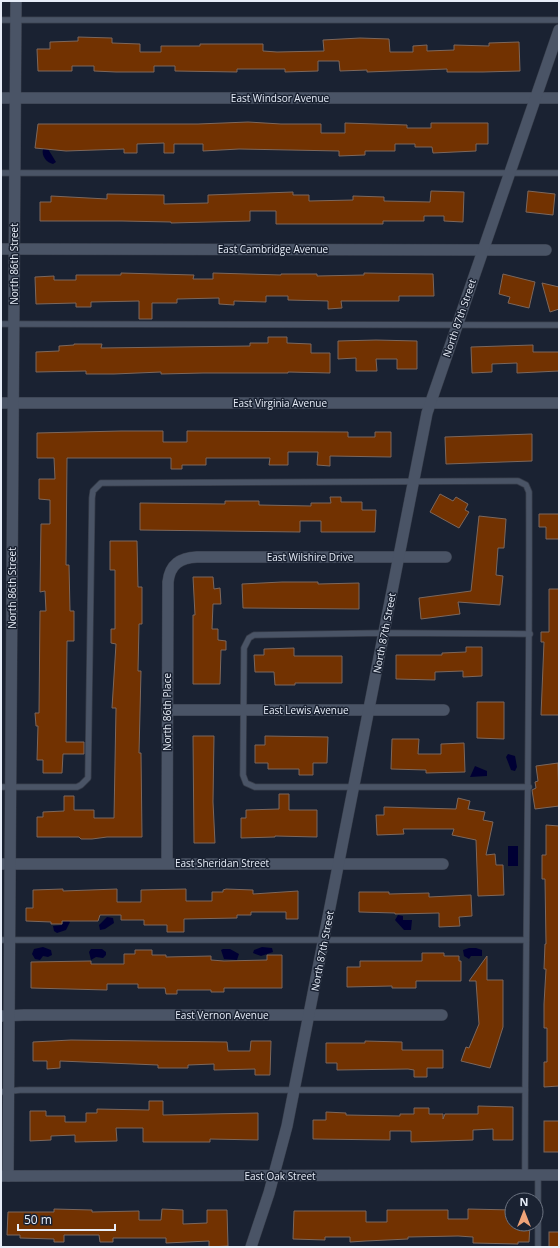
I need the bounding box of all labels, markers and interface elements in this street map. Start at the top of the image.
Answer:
street label: East Windsor Avenue [231,91,330,105]
street label: North 86th Street [7,223,21,305]
street label: East Cambridge Avenue [218,242,329,256]
street label: North 87th Street [439,277,479,359]
street label: East Virginia Avenue [233,396,327,410]
street label: North 86th Street [5,547,19,629]
street label: East Wilshire Drive [267,550,354,564]
street label: North 87th Street [369,591,399,674]
street label: North 86th Place [160,673,174,751]
street label: East Lewis Avenue [263,703,349,717]
street label: East Sheridan Street [175,856,270,870]
street label: North 87th Street [307,909,337,992]
street label: East Vernon Avenue [175,1008,269,1022]
street label: East Oak Street [244,1169,316,1183]
north arrow [504,1192,544,1232]
text: N [520,1194,528,1209]
scale bar [18,1206,115,1232]
text: 50 m [24,1211,52,1228]

